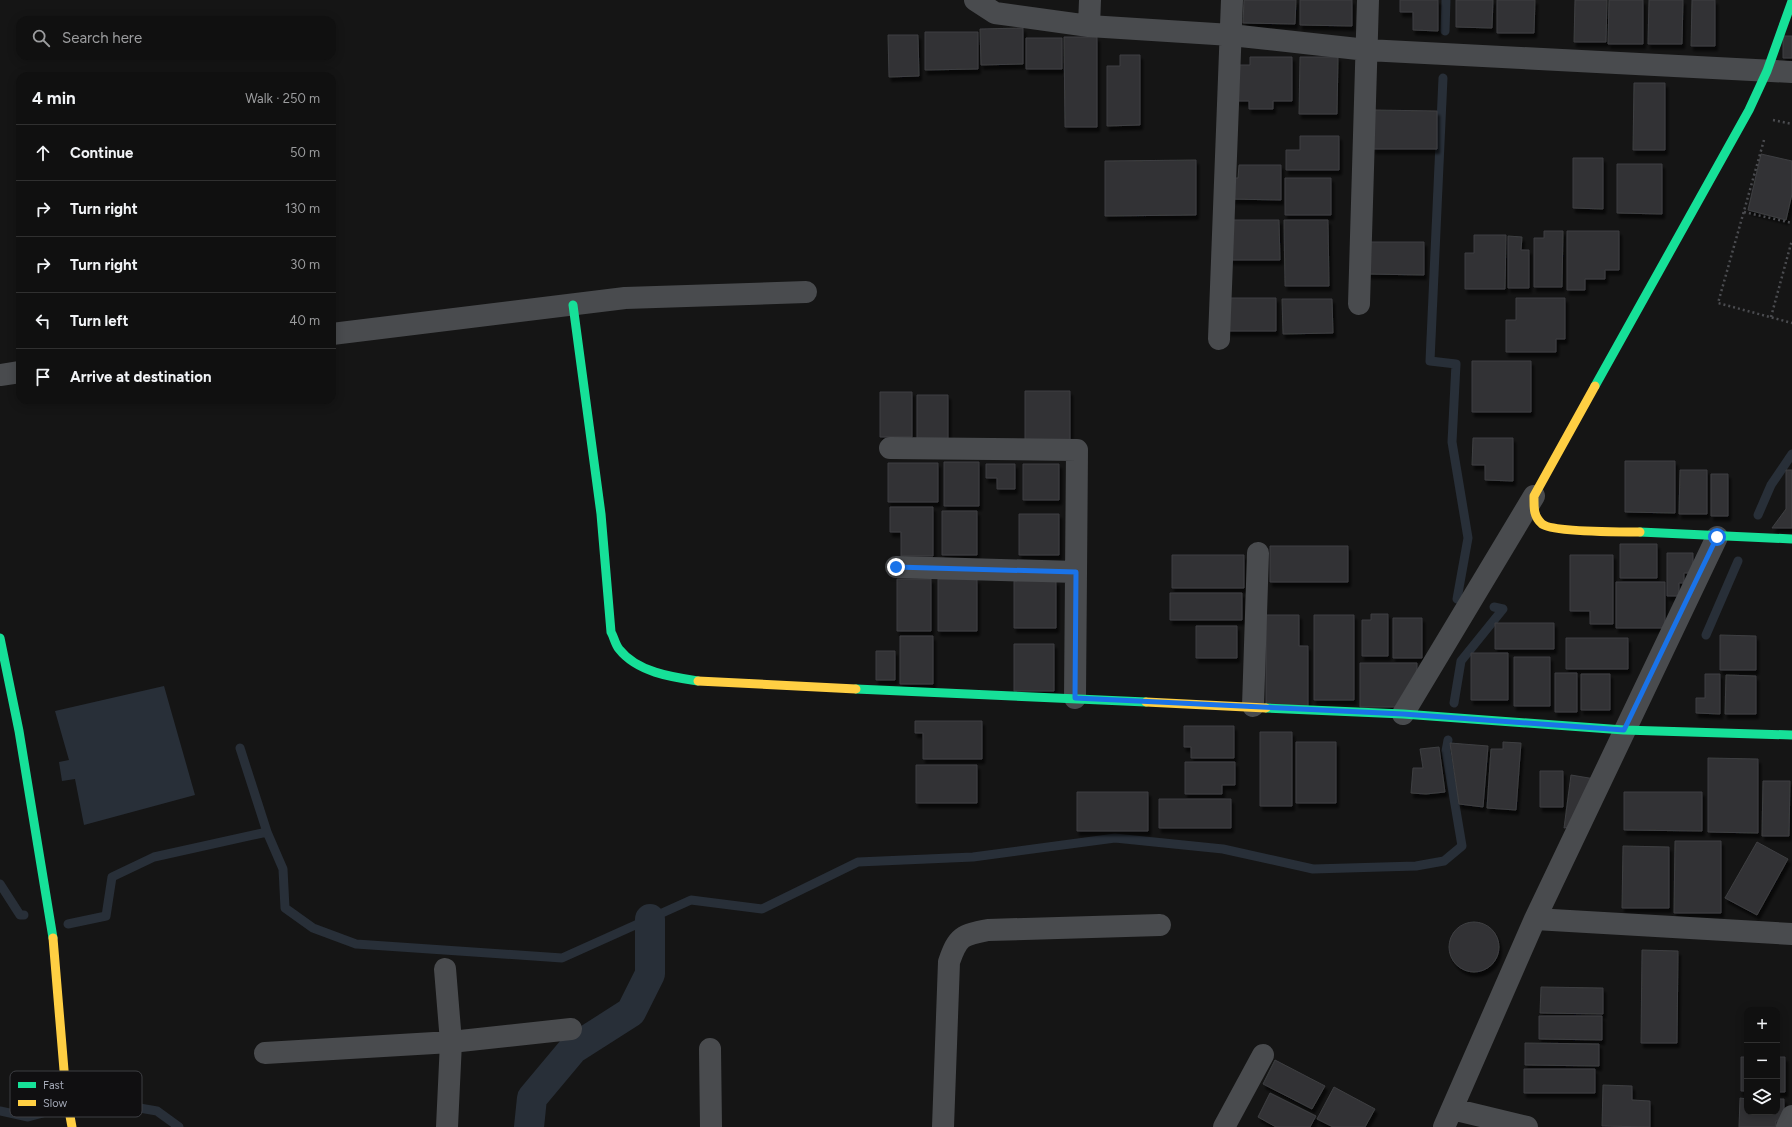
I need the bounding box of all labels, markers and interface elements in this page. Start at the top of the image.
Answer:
search box [16,16,336,60]
icon: search [30,27,52,49]
text: Search here [62,29,142,47]
text: 4 min [32,88,76,108]
text: Walk · 250 m [245,91,320,106]
icon: ahead [32,142,54,164]
text: Continue [70,144,133,162]
text: 50 m [290,145,320,160]
icon: right [32,198,54,220]
text: Turn right [70,200,138,218]
text: 130 m [285,201,320,216]
icon: right [32,254,54,276]
text: Turn right [70,256,138,274]
text: 30 m [290,257,320,272]
icon: left [32,310,54,332]
text: Turn left [70,312,128,330]
text: 40 m [289,313,320,328]
icon: arrive [32,366,54,388]
text: Arrive at destination [70,368,211,386]
route start [1708,528,1726,546]
route end [887,558,905,576]
map controls [1744,1007,1780,1115]
button: + [1744,1007,1780,1043]
button: − [1744,1043,1780,1079]
legend [10,1071,142,1117]
text: Fast [43,1079,64,1092]
button: layers [1744,1079,1780,1115]
text: Slow [43,1097,67,1110]

